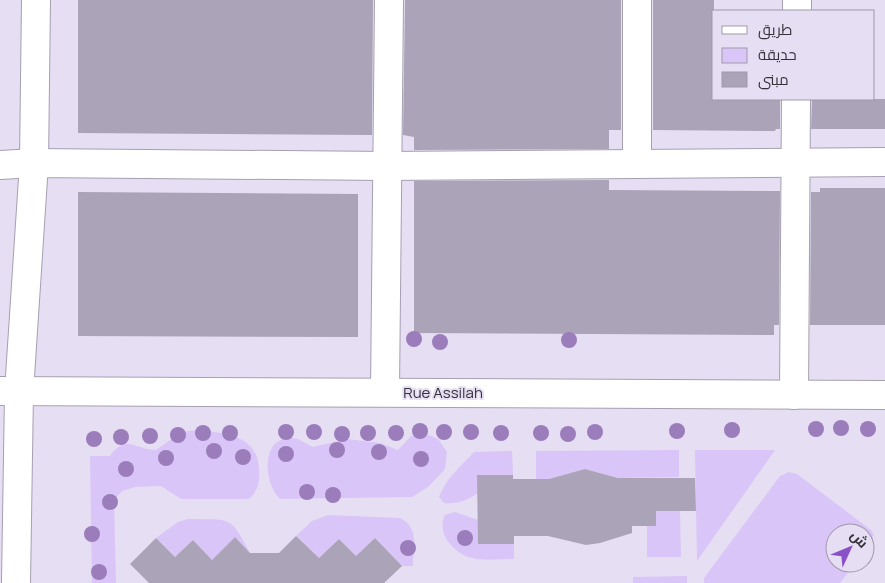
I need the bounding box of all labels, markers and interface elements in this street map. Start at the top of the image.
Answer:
legend [712,10,875,100]
text: طريق [758,19,792,40]
text: حديقة [758,44,797,65]
text: مبنى [758,69,789,90]
street label: Rue Assilah [403,382,483,403]
north arrow [825,523,875,573]
text: ش [847,526,873,552]

